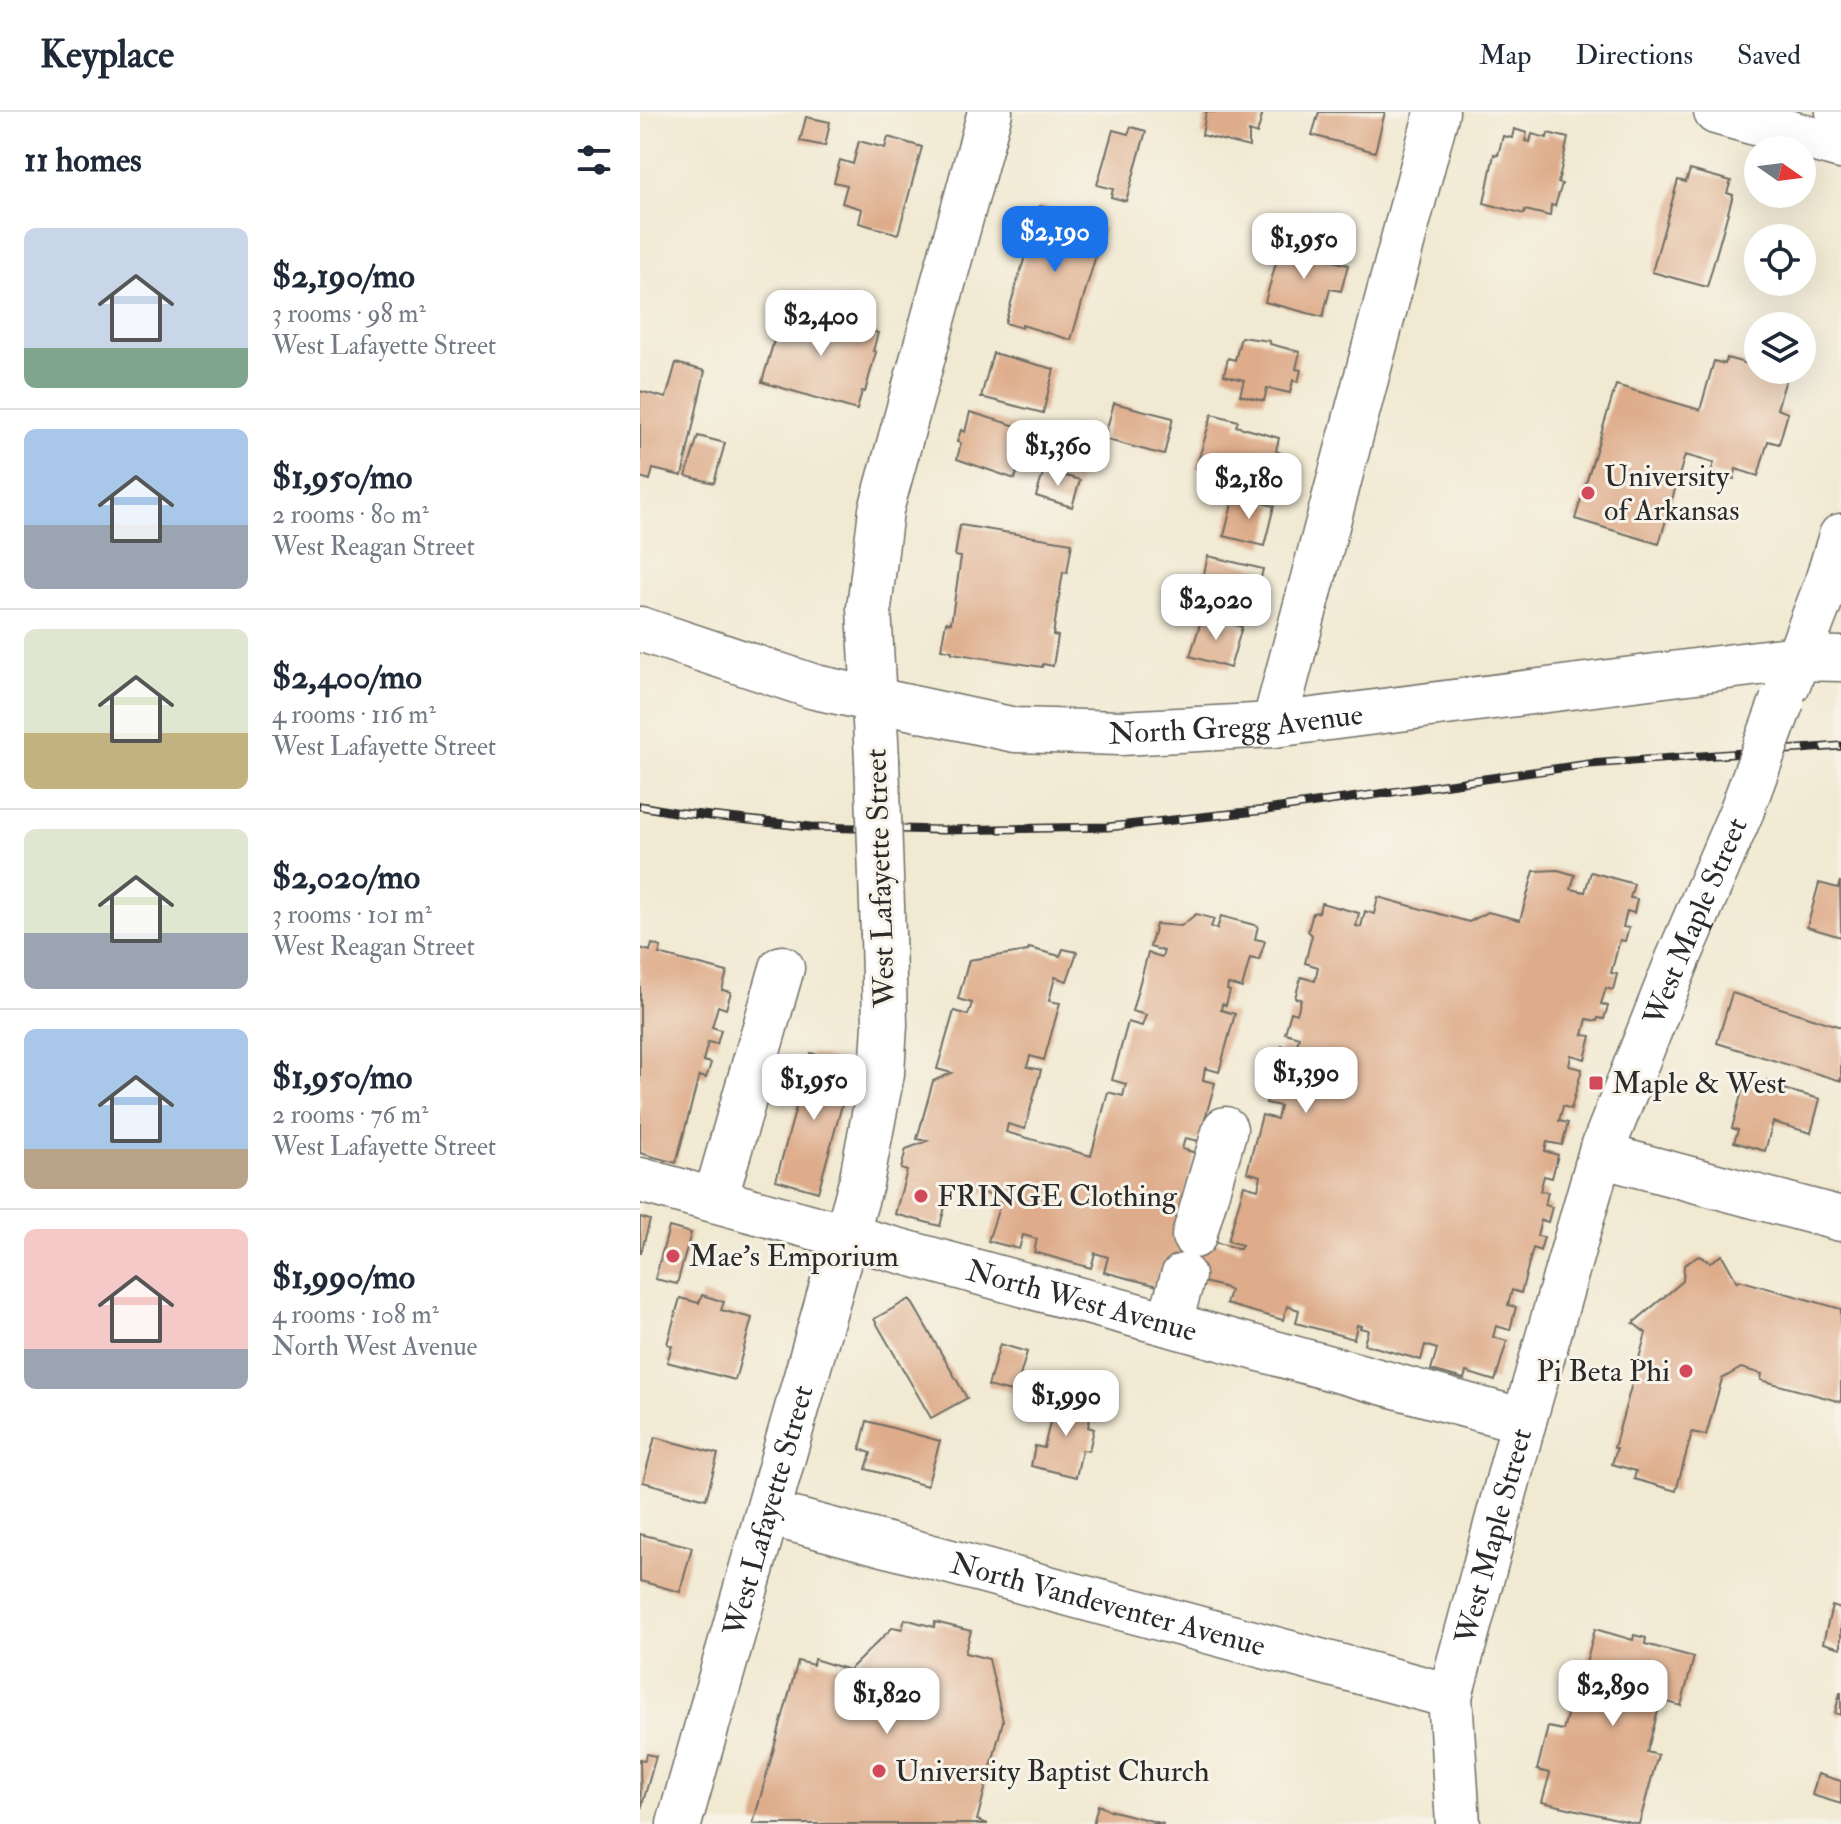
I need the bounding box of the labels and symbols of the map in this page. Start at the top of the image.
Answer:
north arrow [1744,136,1816,208]
pin: $2,190 [990,206,1120,274]
pin: $1,950 [1239,213,1369,281]
pin: $2,400 [756,290,886,358]
pin: $1,360 [993,420,1123,488]
pin: $2,180 [1184,453,1314,521]
place label: University of Arkansas [1604,458,1739,529]
marker: University of Arkansas [1579,484,1597,502]
pin: $2,020 [1151,574,1281,642]
street label: North Gregg Avenue [1108,696,1365,753]
street label: West Lafayette Street [857,748,904,1009]
street label: West Maple Street [1635,812,1756,1032]
pin: $1,390 [1241,1047,1371,1115]
pin: $1,950 [749,1054,879,1122]
place label: Maple & West [1612,1065,1787,1102]
marker: Maple & West [1587,1074,1605,1092]
place label: FRINGE Clothing [937,1178,1178,1215]
marker: FRINGE Clothing [912,1187,930,1205]
place label: Mae's Emporium [689,1238,899,1275]
marker: Mae's Emporium [664,1247,682,1265]
street label: North West Avenue [962,1252,1201,1350]
place label: Pi Beta Phi [1536,1353,1670,1390]
marker: Pi Beta Phi [1677,1362,1695,1380]
pin: $1,990 [1001,1370,1131,1438]
street label: West Lafayette Street [715,1381,822,1641]
street label: West Maple Street [1447,1424,1540,1649]
street label: North Vandeventer Avenue [946,1545,1269,1665]
pin: $2,890 [1548,1660,1678,1728]
pin: $1,820 [822,1668,952,1736]
place label: University Baptist Church [895,1753,1210,1790]
marker: University Baptist Church [870,1762,888,1780]

